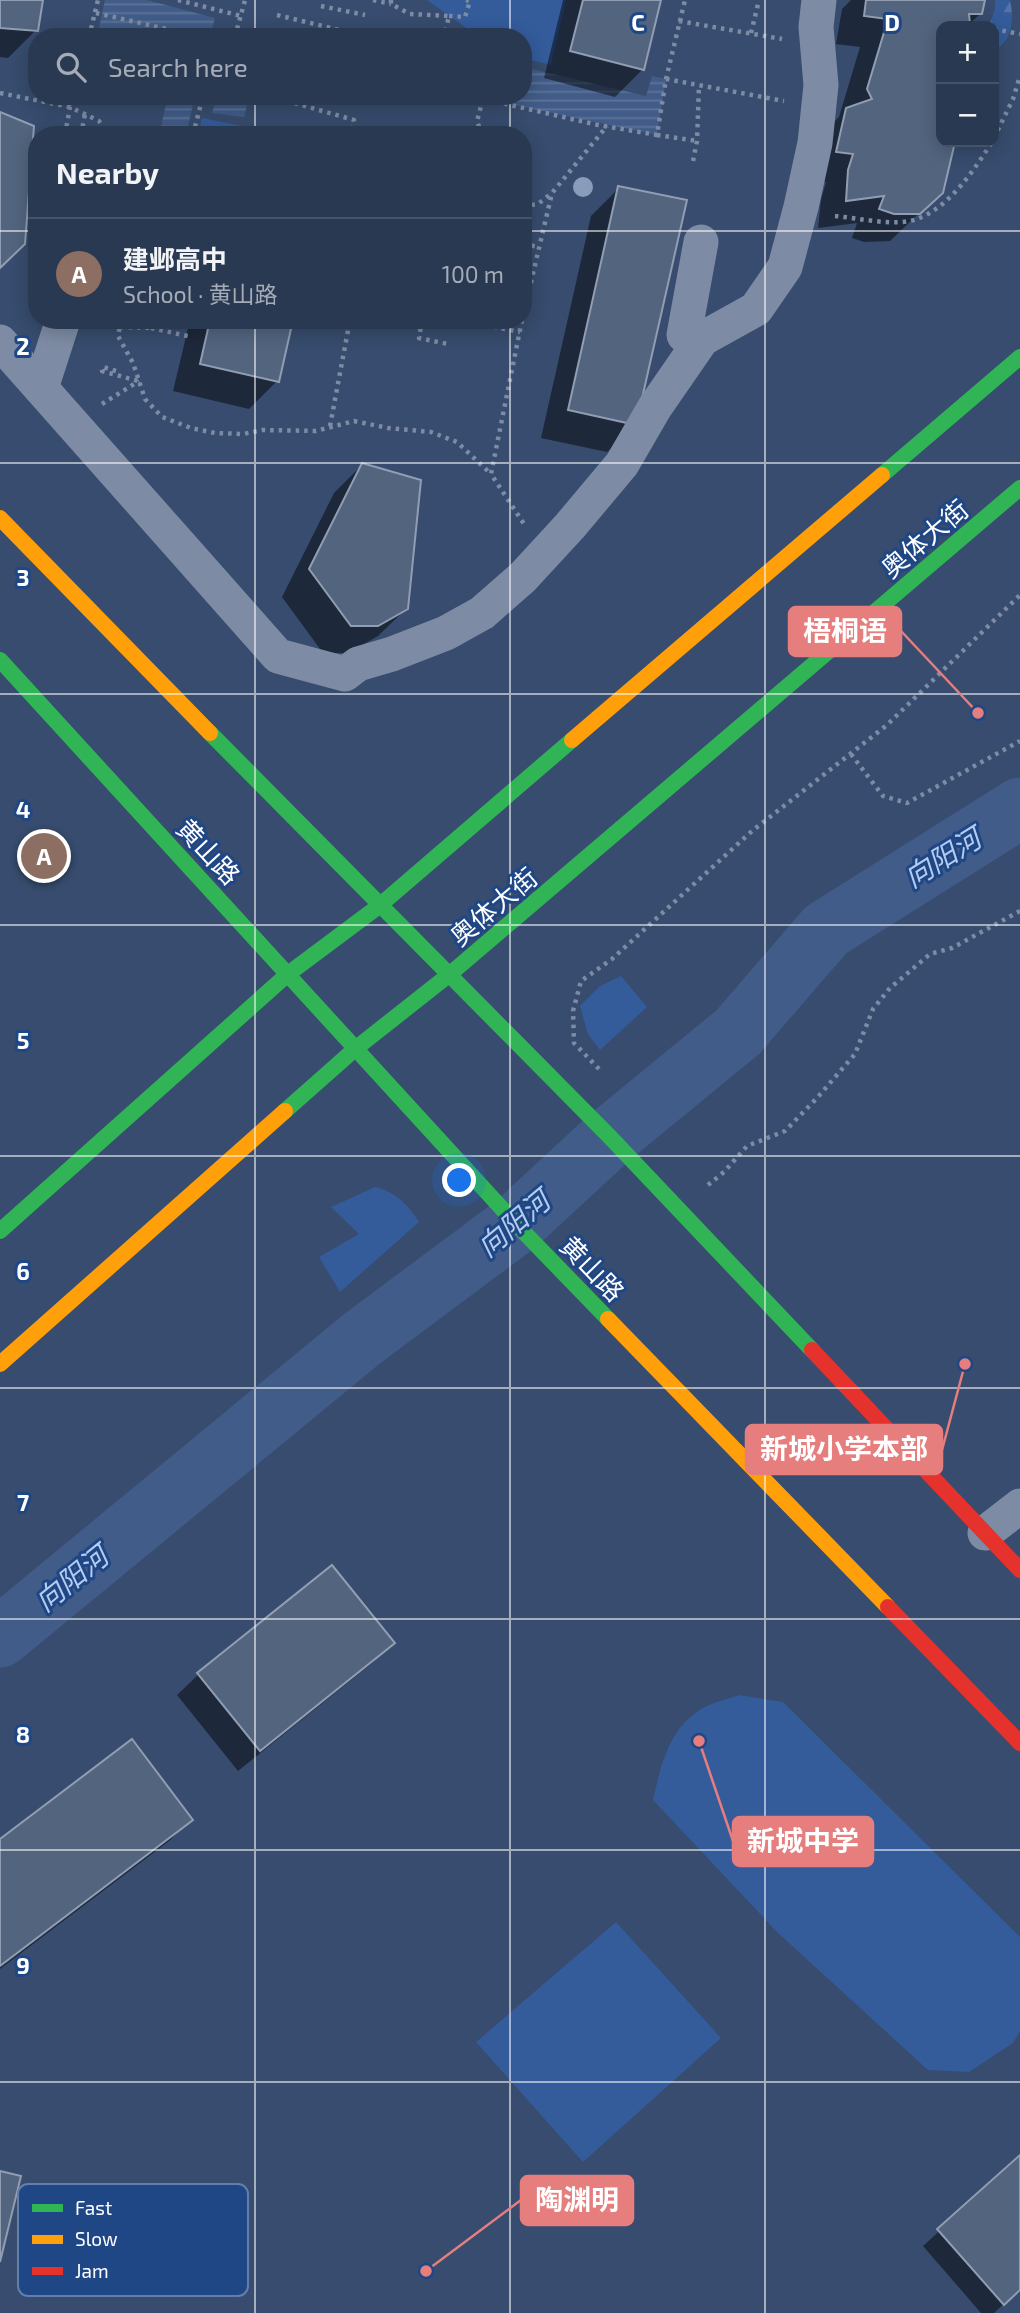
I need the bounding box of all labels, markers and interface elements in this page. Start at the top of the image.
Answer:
text: C [631,8,645,36]
text: D [884,8,900,36]
map controls [936,21,999,147]
button: + [936,21,999,84]
search box [28,28,532,105]
icon: search [52,48,90,86]
text: Search here [108,51,248,82]
button: − [936,84,999,147]
text: Nearby [56,154,159,190]
text: 建邺高中 [123,243,227,274]
text: A [71,260,87,288]
text: 100 m [442,260,504,288]
text: School · 黄山路 [123,280,278,308]
text: 2 [16,332,30,360]
street label: 奥体大街 [874,493,974,583]
text: 3 [16,563,30,591]
callout: 梧桐语 [789,607,901,656]
text: 梧桐语 [803,613,887,647]
text: 4 [16,795,30,823]
street label: 黄山路 [171,812,247,890]
water label: 向阳河 [897,818,991,894]
pin: A [21,830,67,882]
street label: 奥体大街 [443,861,543,951]
text: 5 [17,1026,29,1054]
your location [442,1163,476,1197]
water label: 向阳河 [470,1180,560,1263]
street label: 黄山路 [555,1229,631,1307]
text: 6 [16,1257,30,1285]
callout: 新城小学本部 [746,1425,942,1474]
text: 新城小学本部 [760,1431,928,1465]
text: 7 [17,1488,29,1516]
water label: 向阳河 [28,1535,118,1618]
text: 8 [16,1720,30,1748]
callout: 新城中学 [733,1817,873,1866]
text: 新城中学 [747,1823,859,1857]
text: 9 [16,1951,30,1979]
callout: 陶渊明 [521,2176,633,2225]
text: 陶渊明 [535,2182,619,2216]
legend [18,2184,248,2296]
text: Fast [75,2196,112,2219]
text: Slow [75,2227,118,2250]
text: Jam [75,2259,109,2282]

